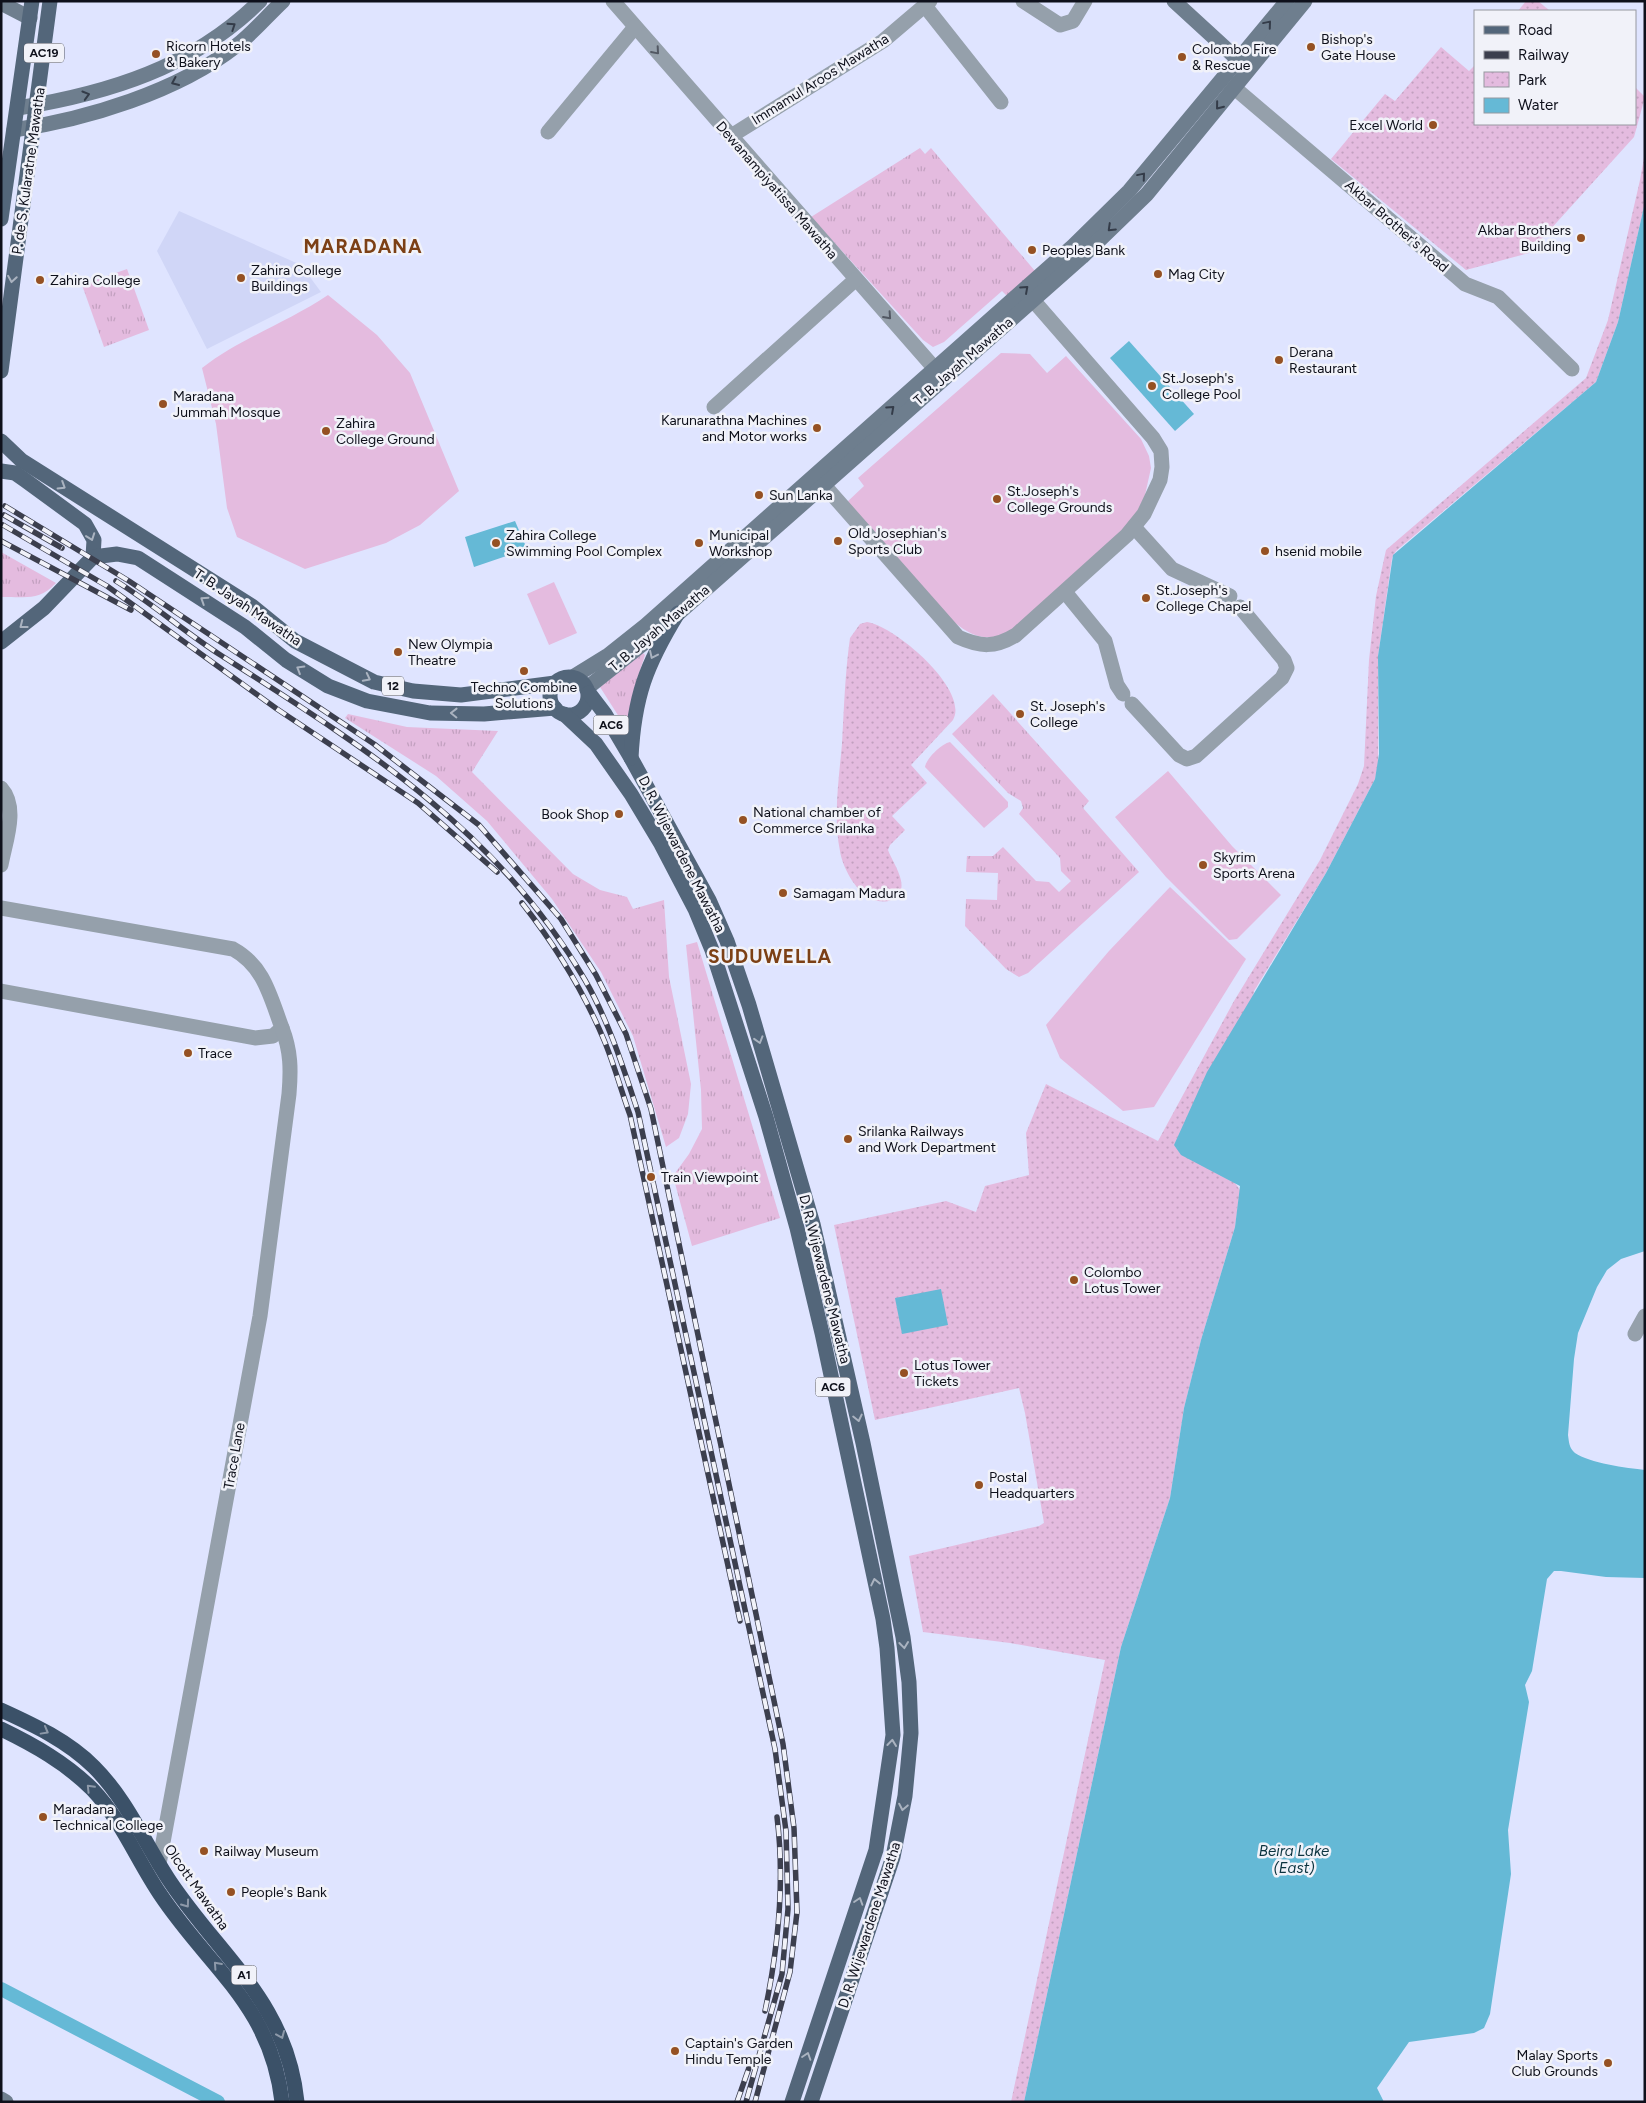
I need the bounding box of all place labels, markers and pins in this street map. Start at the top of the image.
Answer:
place label: Bishop's Gate House [1321,31,1396,64]
place label: Ricorn Hotels & Bakery [166,38,251,71]
place label: Colombo Fire & Rescue [1192,41,1277,74]
marker: Bishop's Gate House [1305,41,1317,53]
marker: Ricorn Hotels & Bakery [150,48,162,60]
marker: Colombo Fire & Rescue [1176,51,1188,63]
place label: Excel World [1349,117,1423,134]
marker: Excel World [1427,119,1439,131]
place label: Akbar Brothers Building [1478,222,1571,255]
marker: Akbar Brothers Building [1575,232,1587,244]
place label: Peoples Bank [1042,242,1125,259]
marker: Peoples Bank [1026,244,1038,256]
place label: Zahira College Buildings [251,262,342,295]
place label: Mag City [1168,266,1225,283]
marker: Mag City [1152,268,1164,280]
place label: Zahira College [50,272,141,289]
marker: Zahira College Buildings [235,272,247,284]
marker: Zahira College [34,274,46,286]
place label: Derana Restaurant [1289,344,1357,377]
marker: Derana Restaurant [1273,354,1285,366]
place label: St.Joseph's College Pool [1162,370,1241,403]
marker: St.Joseph's College Pool [1146,380,1158,392]
place label: Maradana Jummah Mosque [173,388,281,421]
marker: Maradana Jummah Mosque [157,398,169,410]
place label: Karunarathna Machines and Motor works [661,412,807,445]
place label: Zahira College Ground [336,415,435,448]
marker: Karunarathna Machines and Motor works [811,422,823,434]
marker: Zahira College Ground [320,425,332,437]
place label: St.Joseph's College Grounds [1007,483,1112,516]
place label: Sun Lanka [769,487,833,504]
marker: Sun Lanka [753,489,765,501]
marker: St.Joseph's College Grounds [991,493,1003,505]
place label: Old Josephian's Sports Club [848,525,947,558]
place label: Zahira College Swimming Pool Complex [506,527,662,560]
place label: Municipal Workshop [709,527,772,560]
marker: Old Josephian's Sports Club [832,535,844,547]
marker: Zahira College Swimming Pool Complex [490,537,502,549]
marker: Municipal Workshop [693,537,705,549]
place label: hsenid mobile [1275,543,1362,560]
marker: hsenid mobile [1259,545,1271,557]
place label: St.Joseph's College Chapel [1156,582,1251,615]
marker: St.Joseph's College Chapel [1140,592,1152,604]
place label: New Olympia Theatre [408,636,493,669]
marker: New Olympia Theatre [392,646,404,658]
marker: Techno Combine Solutions [518,665,530,677]
place label: Techno Combine Solutions [471,679,578,712]
place label: St. Joseph's College [1030,698,1105,731]
marker: St. Joseph's College [1014,708,1026,720]
place label: National chamber of Commerce Srilanka [753,804,882,837]
place label: Book Shop [541,806,609,823]
marker: Book Shop [613,808,625,820]
marker: National chamber of Commerce Srilanka [737,814,749,826]
place label: Skyrim Sports Arena [1213,849,1295,882]
marker: Skyrim Sports Arena [1197,859,1209,871]
place label: Samagam Madura [793,885,905,902]
marker: Samagam Madura [777,887,789,899]
place label: Trace [198,1045,233,1062]
marker: Trace [182,1047,194,1059]
place label: Srilanka Railways and Work Department [858,1123,996,1156]
marker: Srilanka Railways and Work Department [842,1133,854,1145]
place label: Train Viewpoint [661,1169,759,1186]
marker: Train Viewpoint [645,1171,657,1183]
place label: Colombo Lotus Tower [1084,1264,1161,1297]
marker: Colombo Lotus Tower [1068,1274,1080,1286]
place label: Lotus Tower Tickets [914,1357,991,1390]
marker: Lotus Tower Tickets [898,1367,910,1379]
place label: Postal Headquarters [989,1469,1074,1502]
marker: Postal Headquarters [973,1479,985,1491]
place label: Maradana Technical College [53,1801,163,1834]
marker: Maradana Technical College [37,1811,49,1823]
place label: Railway Museum [214,1843,319,1860]
marker: Railway Museum [198,1845,210,1857]
place label: People's Bank [241,1884,327,1901]
marker: People's Bank [225,1886,237,1898]
place label: Captain's Garden Hindu Temple [685,2035,793,2068]
marker: Captain's Garden Hindu Temple [669,2045,681,2057]
place label: Malay Sports Club Grounds [1512,2047,1598,2080]
marker: Malay Sports Club Grounds [1602,2057,1614,2069]

